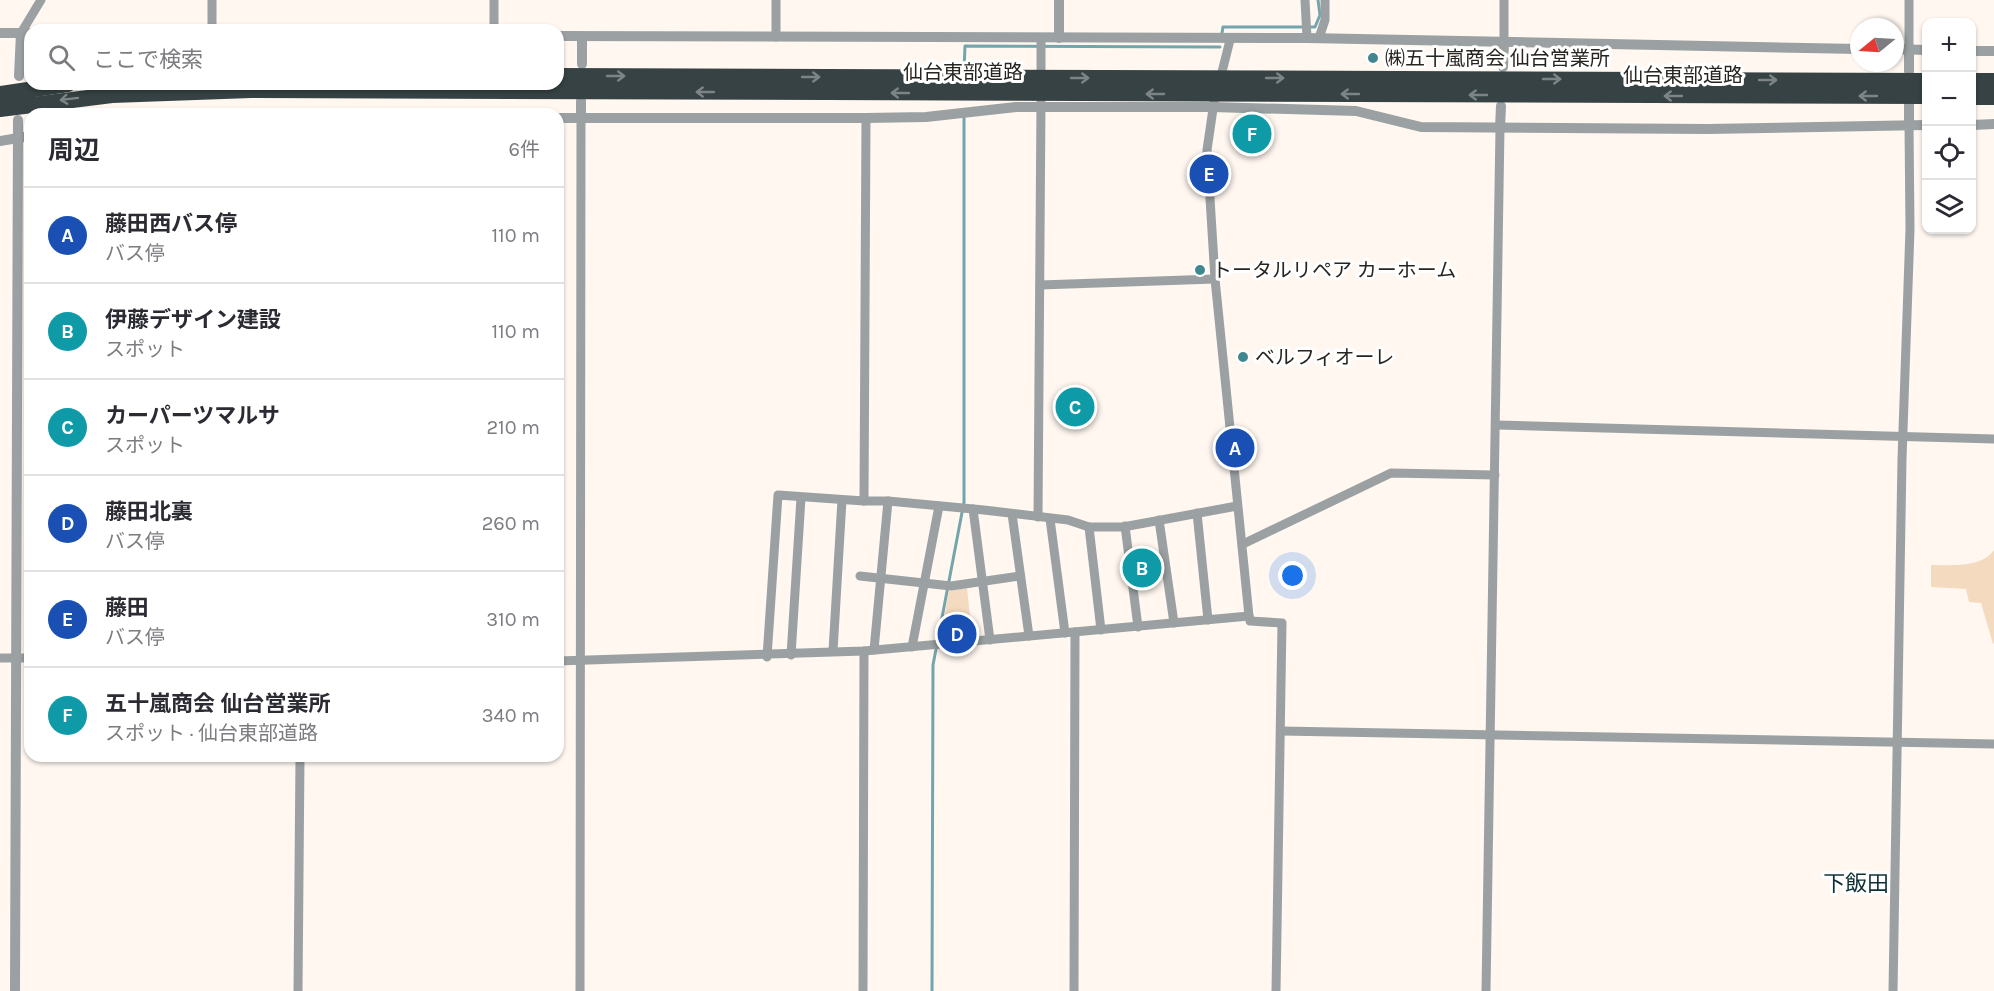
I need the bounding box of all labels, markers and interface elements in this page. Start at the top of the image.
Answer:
north arrow [1850,18,1904,72]
map controls [1922,18,1976,234]
button: + [1922,18,1976,72]
search box [24,24,564,90]
icon: search [45,41,78,74]
text: ここで検索 [93,47,203,73]
place label: ㈱五十嵐商会 仙台営業所 [1385,47,1610,70]
marker: ㈱五十嵐商会 仙台営業所 [1366,51,1380,65]
street label: 仙台東部道路 [903,61,1023,84]
street label: 仙台東部道路 [1623,64,1743,87]
one-way arrow [606,70,626,82]
one-way arrow [801,71,821,83]
one-way arrow [1070,72,1090,84]
one-way arrow [1265,72,1285,84]
button: − [1922,72,1976,126]
one-way arrow [1541,73,1561,85]
one-way arrow [1757,74,1777,86]
one-way arrow [695,86,715,98]
one-way arrow [890,87,910,99]
one-way arrow [1146,88,1166,100]
one-way arrow [1341,88,1361,100]
one-way arrow [1469,89,1489,101]
one-way arrow [1664,90,1684,101]
one-way arrow [1859,90,1879,102]
one-way arrow [60,94,80,105]
pin: F [1232,112,1272,156]
button: locate [1922,126,1976,180]
text: 周辺 [48,135,100,166]
text: 6件 [509,138,540,161]
pin: E [1190,152,1228,196]
button: layers [1922,180,1976,234]
text: 藤田西バス停 [105,211,237,237]
text: A [61,224,74,247]
text: 110 m [491,224,540,247]
text: バス停 [105,242,165,265]
place label: トータルリペア カーホーム [1212,259,1456,282]
marker: トータルリペア カーホーム [1193,263,1207,277]
text: 伊藤デザイン建設 [105,307,281,333]
text: B [61,320,74,343]
text: 110 m [491,320,540,343]
text: スポット [105,338,185,361]
place label: ベルフィオーレ [1255,346,1395,369]
marker: ベルフィオーレ [1236,350,1250,364]
pin: C [1056,384,1094,430]
text: カーパーツマルサ [105,403,280,429]
text: C [61,416,74,439]
text: 210 m [486,416,540,439]
pin: A [1216,426,1254,470]
text: スポット [105,434,185,457]
text: 藤田北裏 [105,499,193,525]
text: D [61,512,74,535]
text: 260 m [482,512,540,535]
text: バス停 [105,530,165,553]
pin: B [1122,546,1162,590]
your location [1278,561,1307,590]
text: 藤田 [105,595,149,621]
text: E [62,608,73,631]
text: 310 m [486,608,540,631]
pin: D [938,612,976,656]
text: バス停 [105,626,165,649]
text: 五十嵐商会 仙台営業所 [105,691,331,717]
text: F [62,704,73,727]
text: 340 m [482,704,540,727]
text: スポット · 仙台東部道路 [105,722,318,745]
district label: 下飯田 [1823,871,1889,897]

